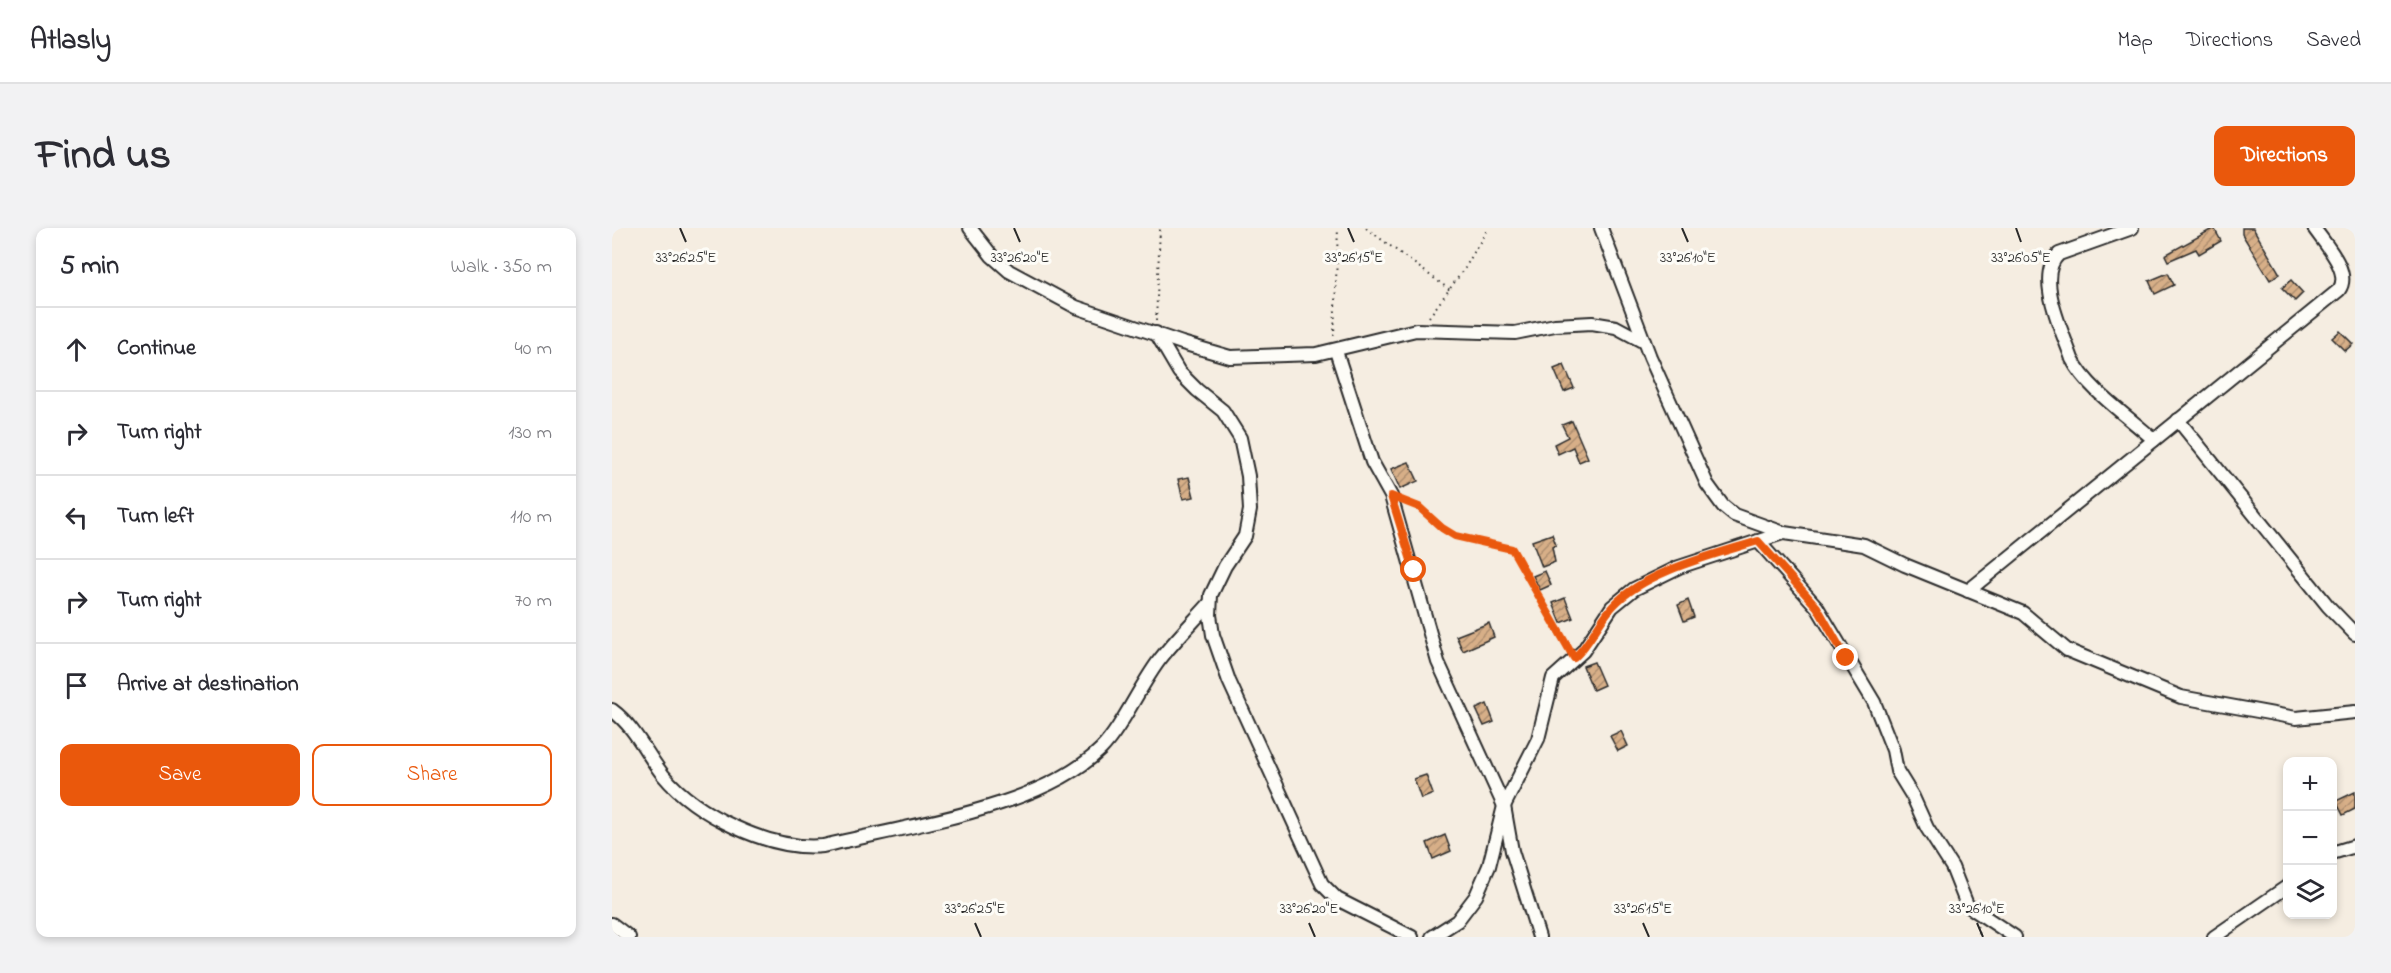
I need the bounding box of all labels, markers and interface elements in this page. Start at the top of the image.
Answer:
text: Atlasly [30,21,111,62]
text: Map [2117,26,2153,56]
text: Directions [2186,26,2273,56]
text: Saved [2306,26,2361,56]
text: Find us [36,126,171,187]
button: Directions [2214,126,2355,186]
text: 33°26'25"E [656,247,716,269]
text: 33°26'20"E [991,247,1049,269]
text: 33°26'15"E [1325,247,1383,269]
text: 33°26'10"E [1660,247,1716,269]
text: 33°26'05"E [1991,247,2051,269]
text: 5 min [60,248,119,286]
text: Walk · 350 m [450,253,552,282]
icon: ahead [60,333,93,366]
text: Continue [117,333,196,365]
text: 40 m [515,335,552,364]
icon: right [60,417,93,450]
text: Turn right [117,417,202,449]
text: 130 m [508,419,552,448]
icon: left [60,501,93,534]
text: Turn left [117,501,194,533]
text: 110 m [510,503,552,532]
route start [1400,556,1426,582]
icon: right [60,585,93,618]
text: Turn right [117,585,202,617]
text: 70 m [515,587,552,616]
route end [1832,644,1858,670]
icon: arrive [60,669,93,702]
text: Arrive at destination [117,669,299,701]
button: Save [60,744,300,806]
button: Share [312,744,552,806]
map controls [2283,757,2337,919]
button: + [2283,757,2337,811]
button: − [2283,811,2337,865]
button: layers [2283,865,2337,919]
text: 33°26'25"E [945,898,1005,920]
text: 33°26'20"E [1280,898,1338,920]
text: 33°26'15"E [1614,898,1672,920]
text: 33°26'10"E [1949,898,2005,920]

